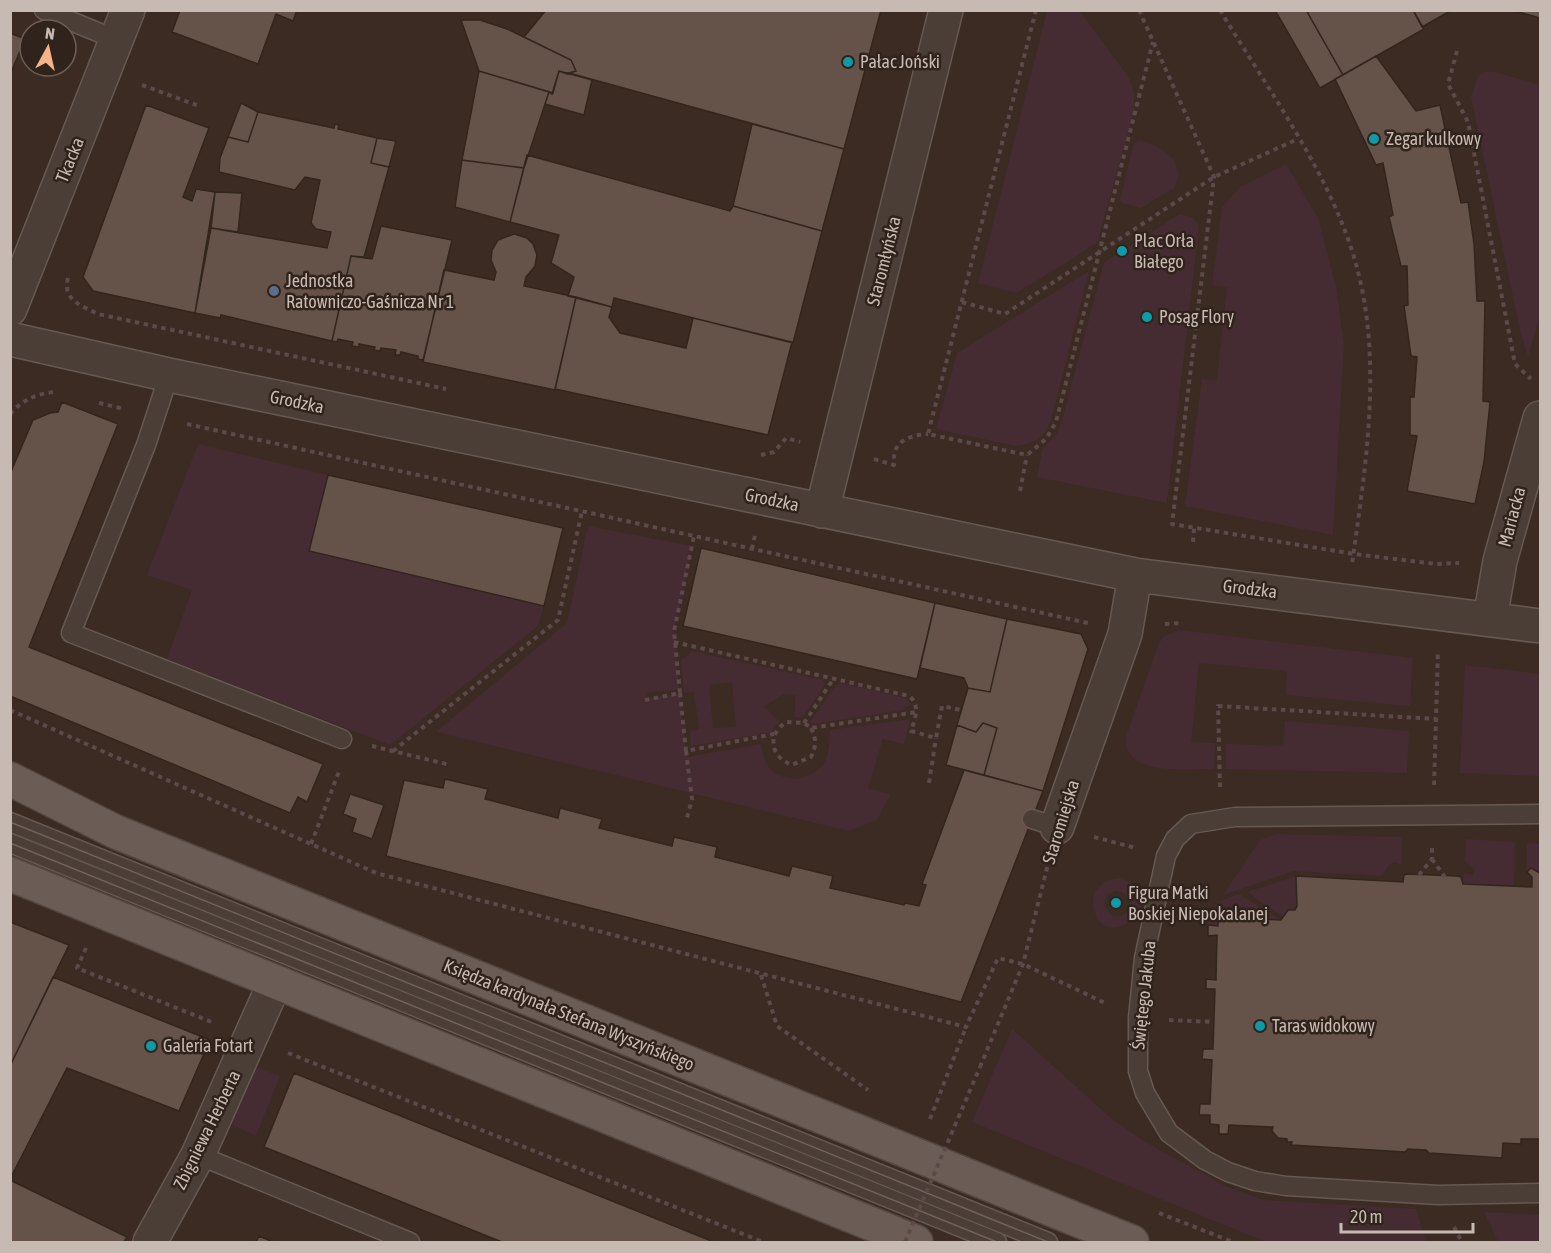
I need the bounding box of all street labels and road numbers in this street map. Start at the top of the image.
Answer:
street label: Tkacka [51,134,88,185]
street label: Staromłyńska [862,214,905,308]
street label: Grodzka [268,386,326,417]
street label: Grodzka [743,484,801,515]
street label: Mariacka [1493,485,1530,549]
street label: Grodzka [1222,575,1278,602]
street label: Staromiejska [1038,777,1083,867]
street label: Świętego Jakuba [1127,939,1160,1051]
street label: Księdza kardynała Stefana Wyszyńskiego [441,955,698,1075]
street label: Zbigniewa Herberta [169,1067,245,1193]

